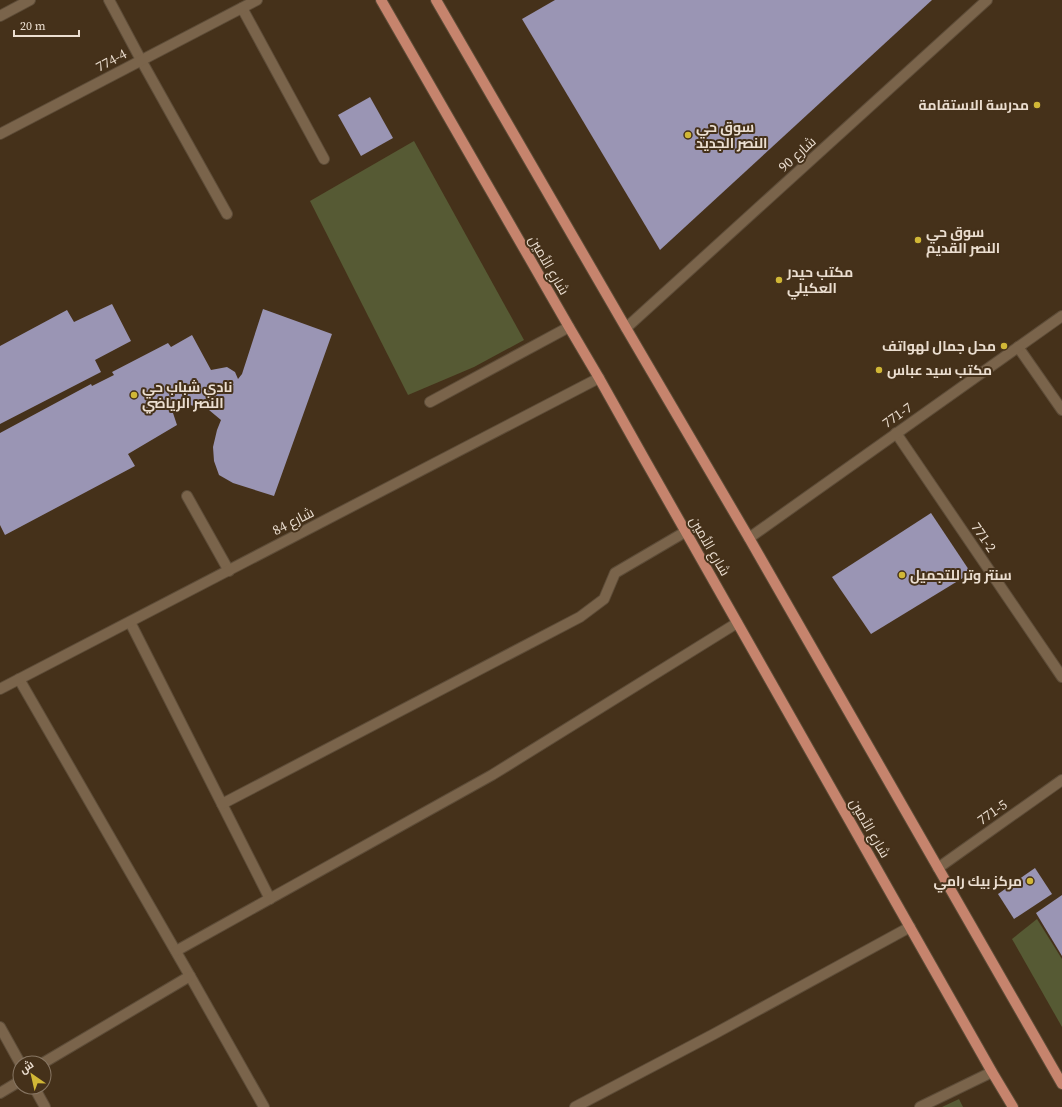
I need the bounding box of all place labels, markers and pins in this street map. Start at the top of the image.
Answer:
place label: مدرسة الاستقامة [919,95,1029,115]
marker: مدرسة الاستقامة [1032,100,1042,110]
place label: سوق حي النصر الجديد [696,117,767,153]
marker: سوق حي النصر الجديد [683,130,693,140]
place label: سوق حي النصر القديم [926,222,1000,258]
marker: سوق حي النصر القديم [913,235,923,245]
place label: مكتب حيدر العكيلي [786,262,853,300]
marker: مكتب حيدر العكيلي [774,275,784,285]
place label: محل جمال لهواتف [882,336,996,356]
marker: محل جمال لهواتف [999,341,1009,351]
place label: مكتب سيد عباس [887,360,992,380]
marker: مكتب سيد عباس [874,365,884,375]
place label: نادي شباب حي النصر الرياضي [142,377,232,414]
marker: نادي شباب حي النصر الرياضي [129,390,139,400]
place label: سنتر وتر للتجميل [910,565,1012,585]
marker: سنتر وتر للتجميل [897,570,907,580]
place label: مركز بيك رامي [934,871,1022,893]
marker: مركز بيك رامي [1025,876,1035,886]

